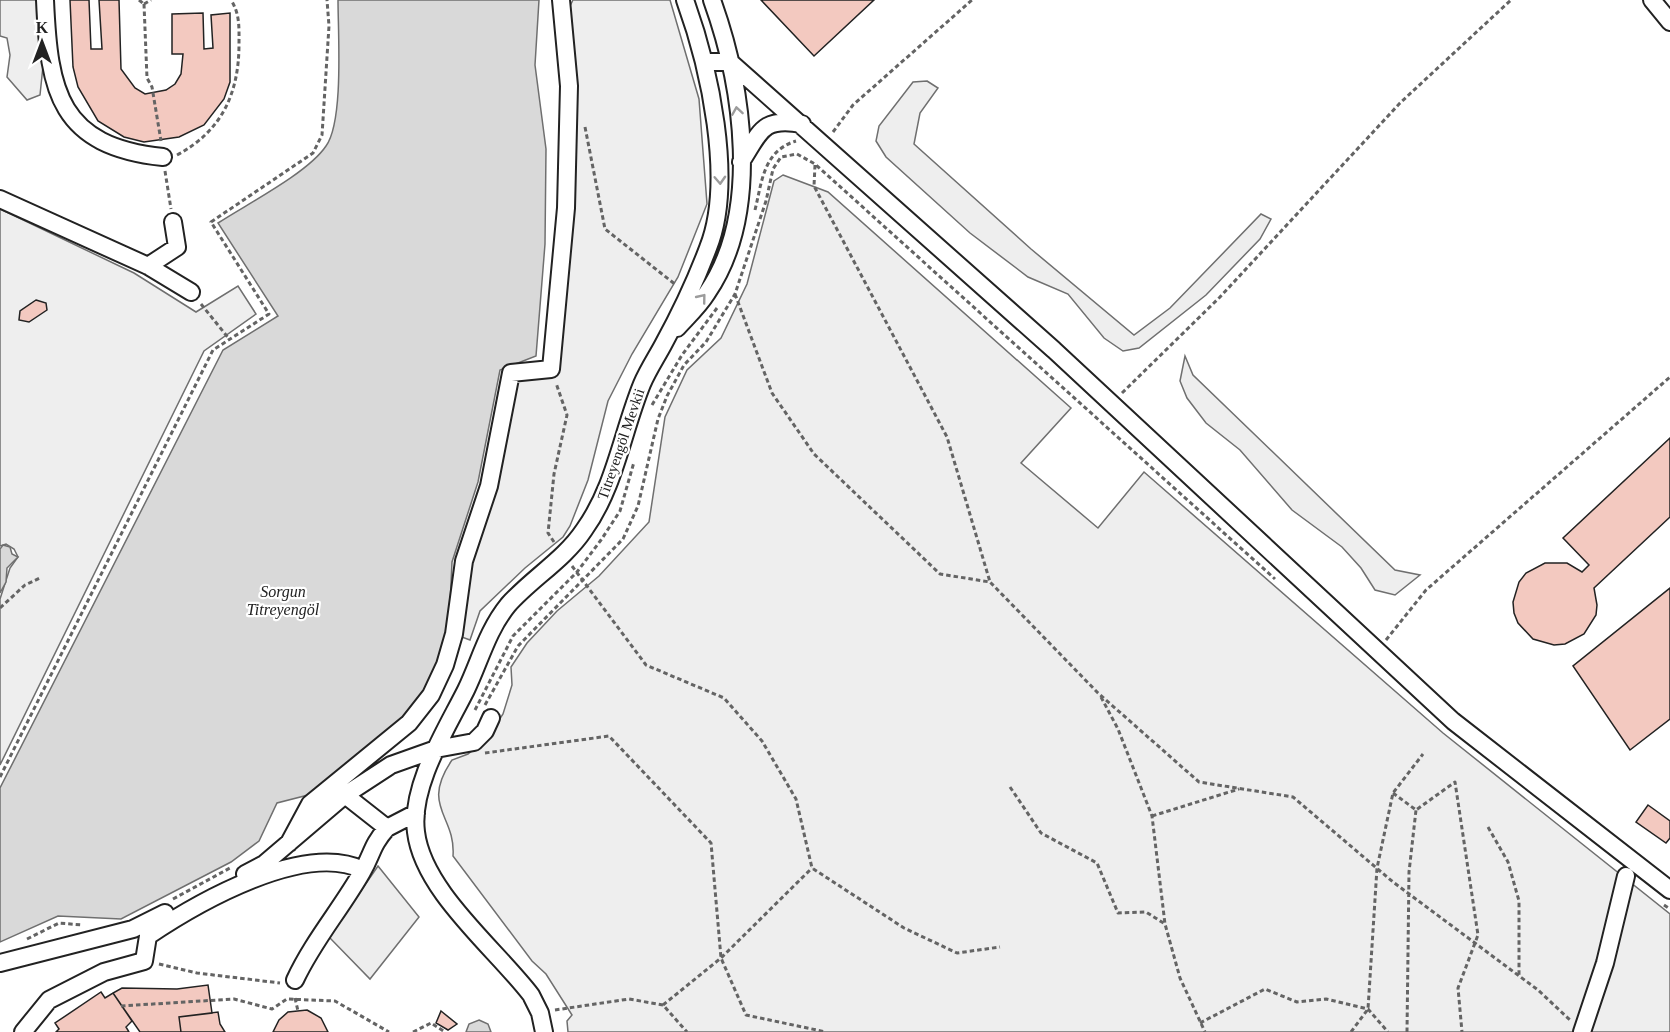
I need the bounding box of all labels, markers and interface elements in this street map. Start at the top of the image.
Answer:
north arrow [12,12,72,72]
text: K [36,19,49,36]
one-way arrow [732,107,744,116]
one-way arrow [713,176,726,185]
one-way arrow [695,294,706,305]
street label: Titreyengöl Mevkii [594,386,648,502]
water label: Sorgun Titreyengöl [247,583,320,619]

